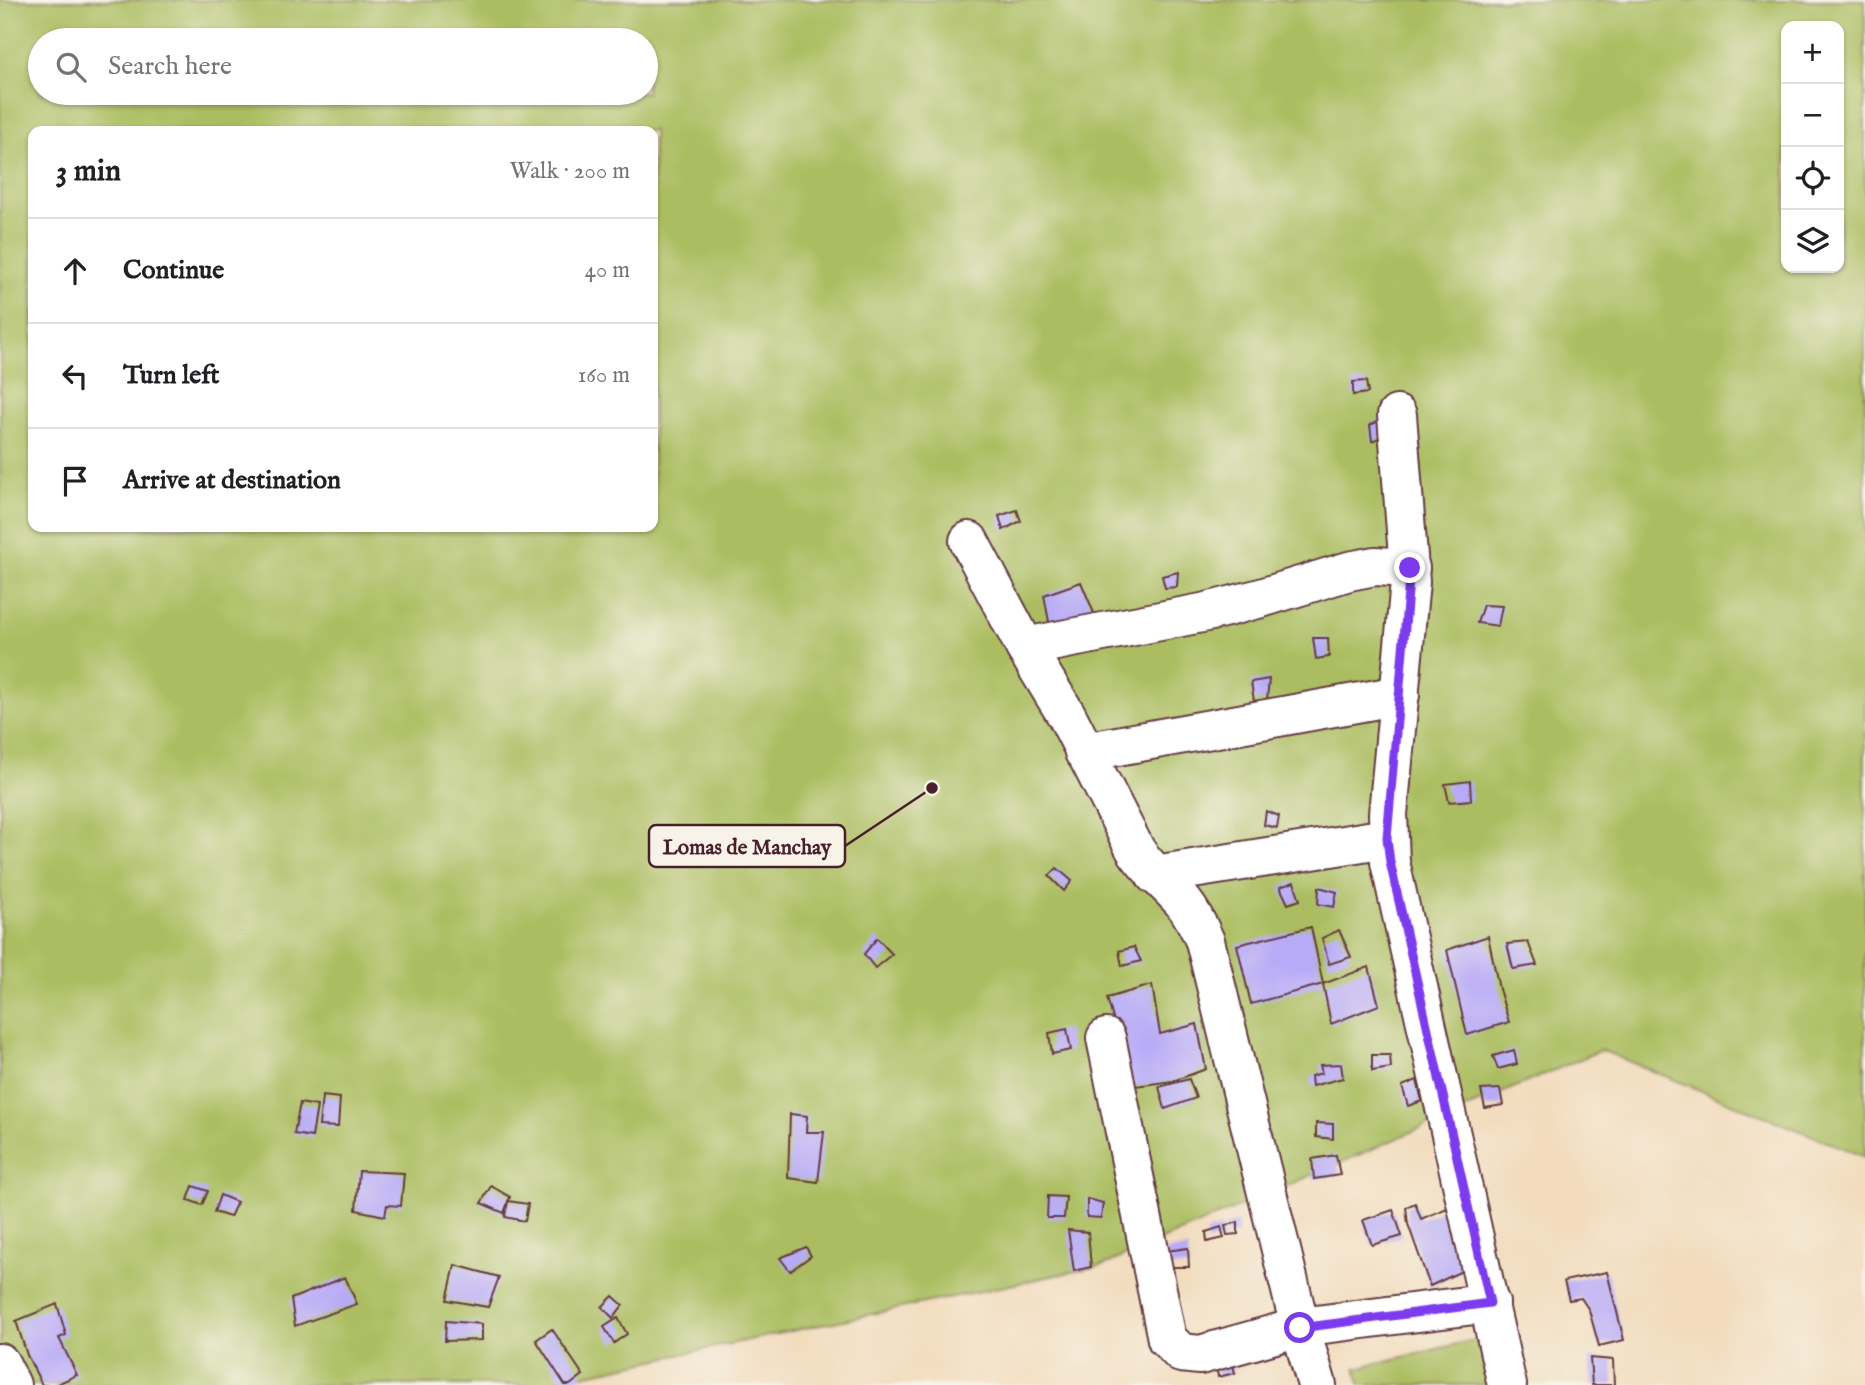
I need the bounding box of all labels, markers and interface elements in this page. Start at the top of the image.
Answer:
map controls [1781,21,1844,273]
button: + [1781,21,1844,84]
search box [28,28,658,105]
icon: search [52,48,90,86]
text: Search here [108,50,232,83]
button: − [1781,84,1844,147]
button: locate [1781,147,1844,210]
text: 3 min [56,153,121,191]
text: Walk · 200 m [510,157,630,186]
button: layers [1781,210,1844,273]
icon: ahead [56,252,94,290]
text: Continue [123,254,224,287]
text: 40 m [585,256,630,285]
icon: left [56,357,94,395]
text: Turn left [123,359,220,392]
text: 160 m [578,361,630,390]
icon: arrive [56,462,94,500]
text: Arrive at destination [123,464,341,497]
route end [1394,552,1425,583]
callout: Lomas de Manchay [649,825,845,867]
text: Lomas de Manchay [663,835,832,862]
route start [1284,1312,1315,1343]

